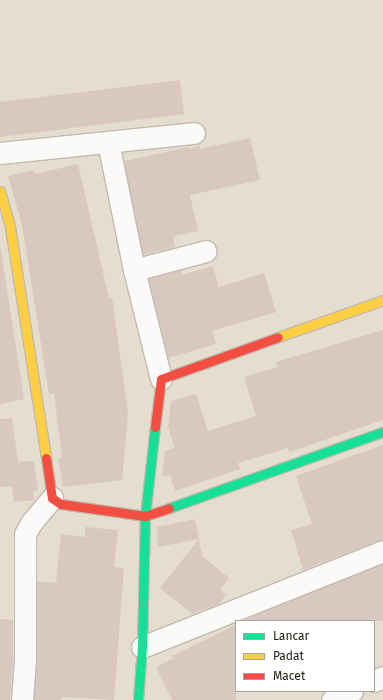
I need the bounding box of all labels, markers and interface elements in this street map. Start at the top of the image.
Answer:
legend [235,620,375,692]
text: Lancar [273,629,309,643]
text: Padat [273,649,304,663]
text: Macet [273,669,305,683]

